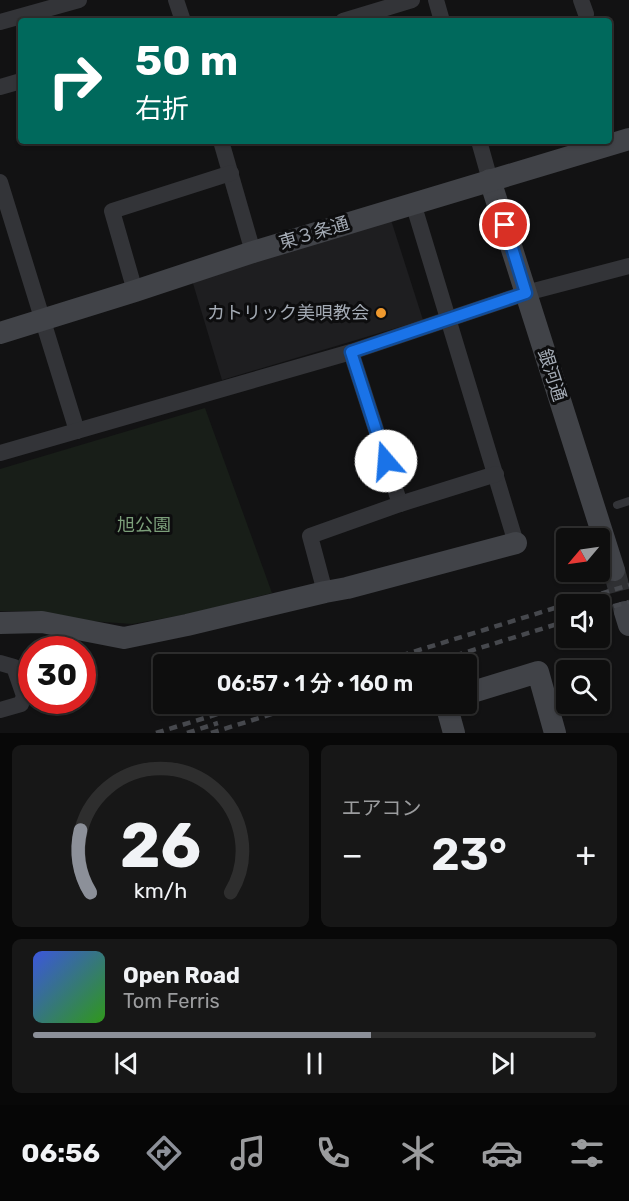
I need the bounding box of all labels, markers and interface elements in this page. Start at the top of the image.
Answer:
text: 50 m [135,36,238,86]
icon: right [36,42,114,120]
text: 右折 [135,93,189,125]
pin [479,199,530,250]
icon: arrive [488,208,521,241]
street label: 東３条通 [276,212,352,254]
place label: カトリック美唄教会 [207,302,369,324]
marker: カトリック美唄教会 [374,306,388,320]
street label: 銀河通 [533,346,571,404]
position arrow [354,429,418,493]
park label: 旭公園 [117,514,171,536]
north arrow [556,528,610,582]
map controls [556,528,610,714]
button: sound [556,594,610,648]
speed limit sign: 30 [18,636,96,714]
button: search [556,660,610,714]
text: 06:57 · 1 分 · 160 m [217,670,413,697]
text: エアコン [342,796,422,820]
text: 26 [120,809,201,883]
text: 23° [431,828,507,881]
text: − [342,835,363,874]
text: + [575,835,596,874]
text: km/h [133,878,187,903]
text: Open Road [123,962,240,989]
text: Tom Ferris [123,989,220,1013]
icon: previous [110,1047,143,1080]
icon: pause [298,1047,331,1080]
icon: next [486,1047,519,1080]
icon: directions [143,1132,185,1174]
icon: music [227,1132,269,1174]
icon: phone [312,1132,354,1174]
icon: climate [397,1132,439,1174]
icon: car [481,1132,523,1174]
icon: filters [566,1132,608,1174]
text: 06:56 [21,1137,100,1169]

